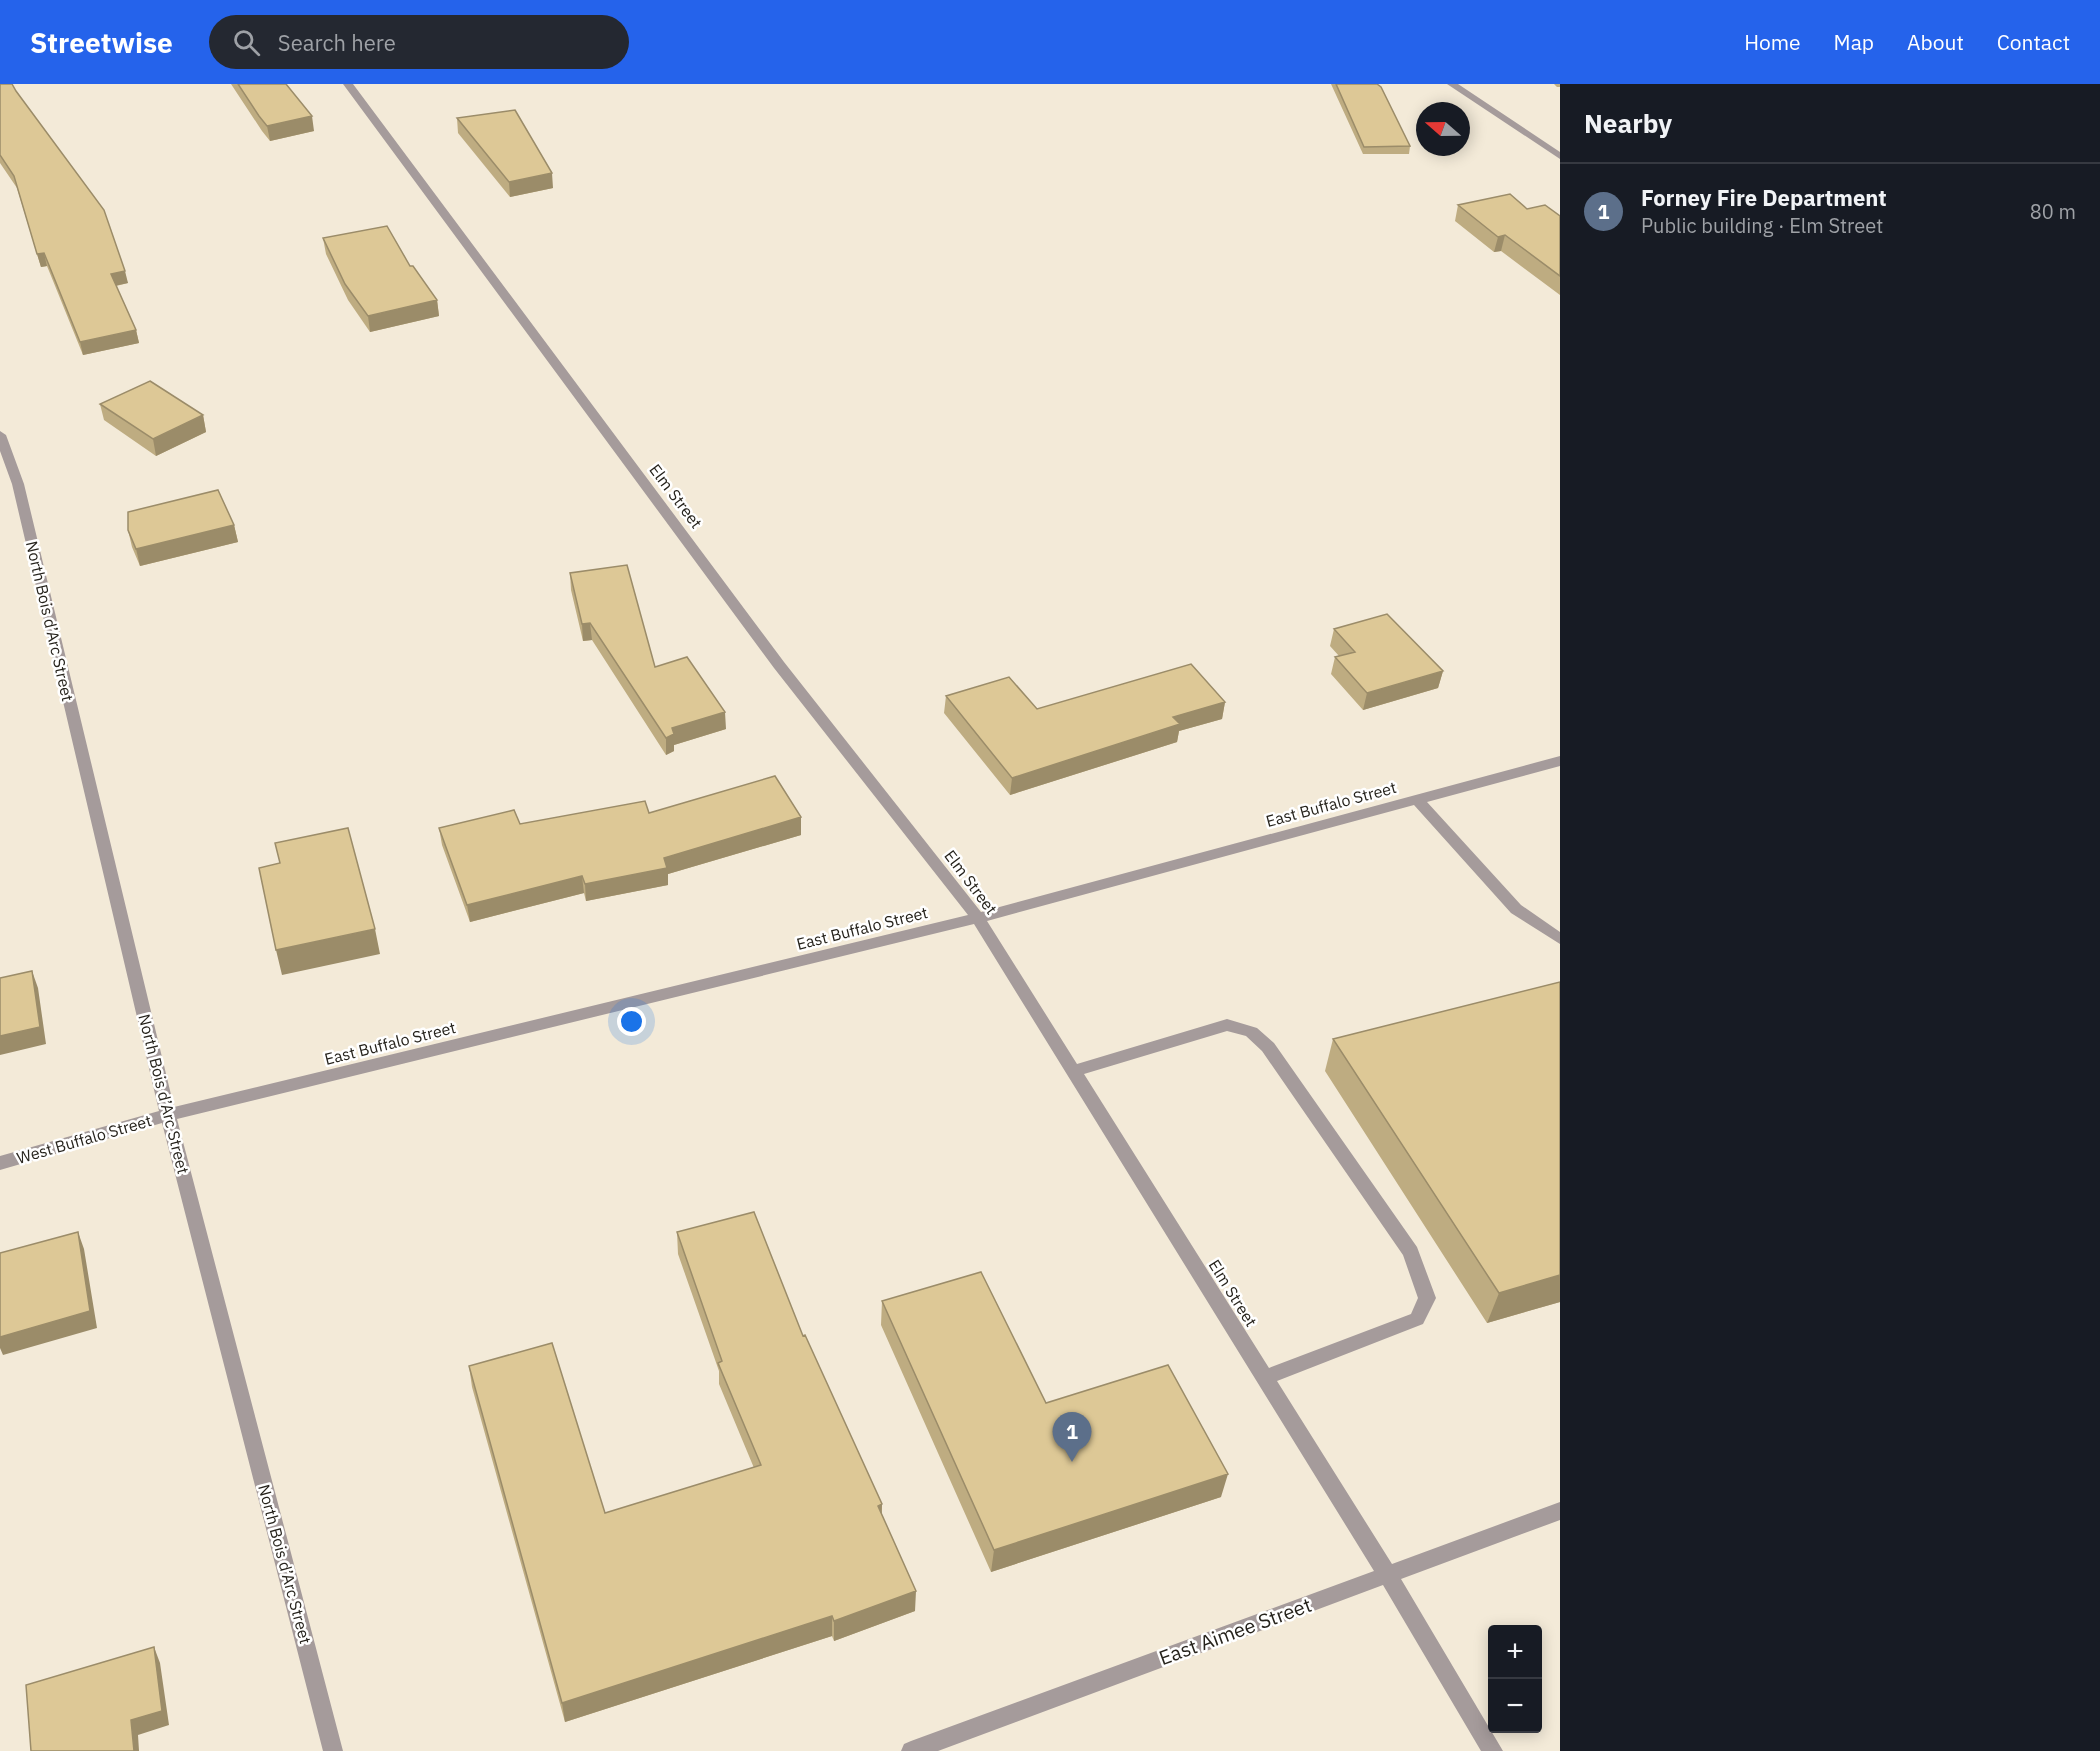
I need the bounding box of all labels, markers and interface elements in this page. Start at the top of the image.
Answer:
search box [209,15,629,69]
text: Streetwise [30,24,173,61]
icon: search [230,26,263,59]
text: Search here [278,28,396,57]
text: Home [1744,28,1801,56]
text: Map [1834,28,1874,56]
text: About [1907,28,1964,56]
text: Contact [1997,28,2070,56]
north arrow [1416,102,1470,156]
text: Nearby [1584,106,1672,140]
text: Forney Fire Department [1641,183,1887,212]
text: 1 [1598,198,1610,225]
text: 80 m [2030,198,2076,225]
text: Public building · Elm Street [1641,212,1883,239]
street label: Elm Street [645,460,707,532]
street label: North Bois d’Arc Street [22,539,78,703]
street label: East Buffalo Street [1264,777,1398,831]
street label: Elm Street [940,846,1002,918]
street label: East Buffalo Street [794,902,930,954]
your location [617,1007,646,1036]
street label: North Bois d’Arc Street [134,1012,194,1176]
street label: East Buffalo Street [322,1017,458,1069]
street label: West Buffalo Street [14,1110,154,1168]
street label: Elm Street [1205,1256,1261,1330]
pin: 1 [1052,1412,1092,1462]
street label: North Bois d’Arc Street [254,1482,316,1646]
street label: East Aimee Street [1155,1591,1315,1671]
map controls [1488,1625,1542,1733]
button: + [1488,1625,1542,1679]
button: − [1488,1679,1542,1733]

